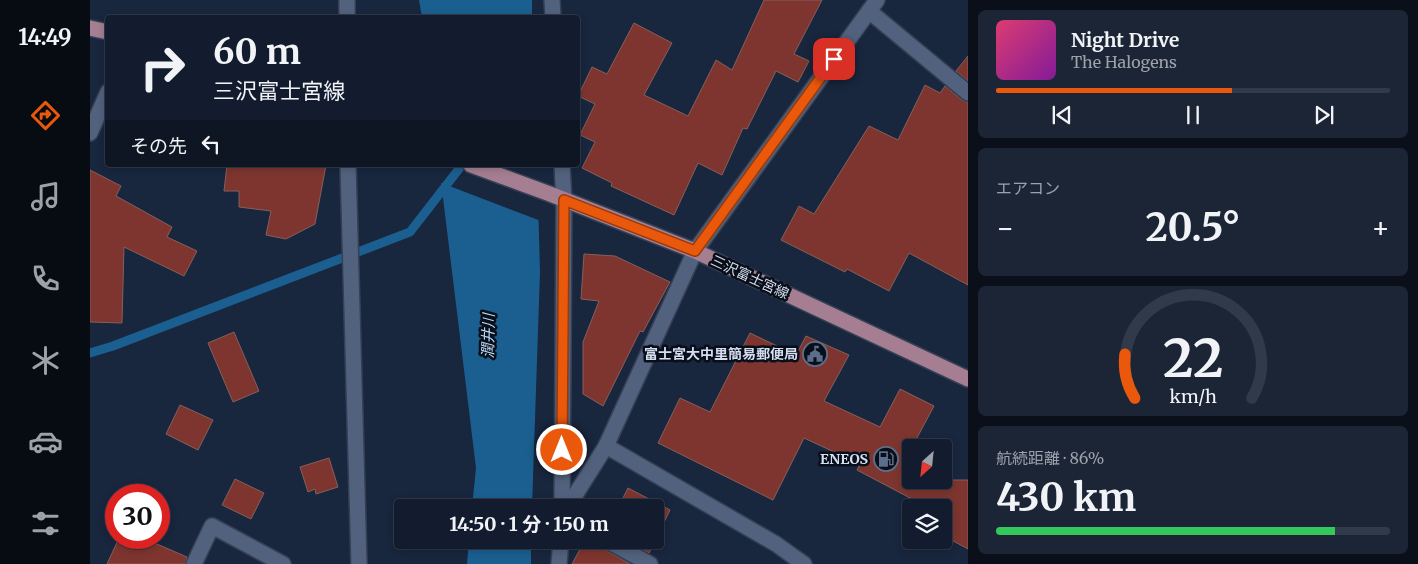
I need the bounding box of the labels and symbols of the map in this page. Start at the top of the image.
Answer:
pin [813,38,855,80]
street label: 三沢富士宮線 [708,251,792,303]
water label: 潤井川 [478,311,498,359]
public building icon: 富士宮大中里簡易郵便局 [802,341,828,367]
place label: 富士宮大中里簡易郵便局 [644,345,798,363]
position arrow [535,423,587,475]
north arrow [902,439,952,489]
fuel station icon: ENEOS [873,446,899,472]
place label: ENEOS [820,450,869,468]
speed limit sign: 30 [105,484,170,549]

